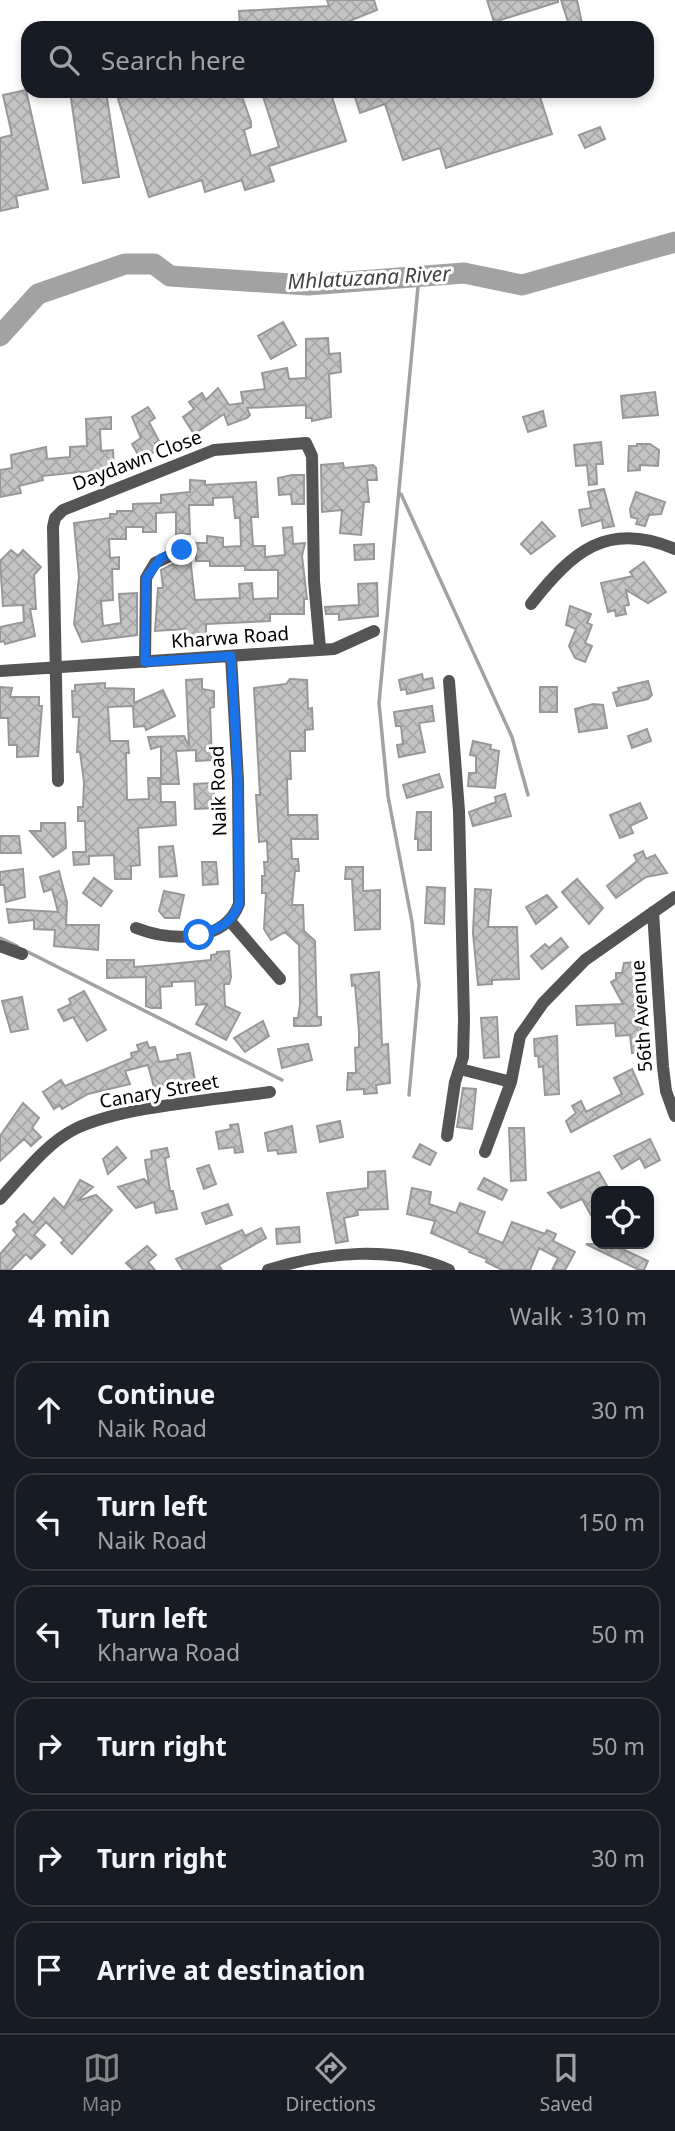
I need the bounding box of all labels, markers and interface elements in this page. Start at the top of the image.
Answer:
search box [21,21,654,98]
icon: search [45,41,83,79]
text: Search here [101,42,246,78]
water label: Mhlatuzana River [287,259,453,295]
street label: Daydawn Close [69,423,205,497]
route end [166,534,197,565]
street label: Kharwa Road [170,620,290,654]
street label: Naik Road [203,745,233,837]
route start [183,919,214,950]
street label: 56th Avenue [624,959,658,1073]
street label: Canary Street [97,1068,221,1114]
map controls [591,1186,654,1249]
button: locate [591,1186,654,1249]
text: 4 min [28,1295,111,1336]
text: Walk · 310 m [510,1300,647,1332]
text: Continue [97,1376,215,1412]
icon: ahead [30,1391,68,1429]
text: 30 m [591,1394,645,1426]
text: Naik Road [97,1412,207,1444]
text: Turn left [97,1488,208,1524]
icon: left [30,1503,68,1541]
text: 150 m [578,1506,645,1538]
text: Naik Road [97,1524,207,1556]
text: Turn left [97,1600,208,1636]
icon: left [30,1615,68,1653]
text: 50 m [591,1618,645,1650]
text: Kharwa Road [97,1636,240,1668]
icon: right [30,1727,68,1765]
text: Turn right [97,1728,227,1764]
text: 50 m [591,1730,645,1762]
icon: right [30,1839,68,1877]
text: Turn right [97,1840,227,1876]
text: 30 m [591,1842,645,1874]
icon: arrive [30,1951,68,1989]
text: Arrive at destination [97,1952,366,1988]
tab: Map [82,2049,122,2117]
tab: Directions [286,2049,376,2117]
tab: Saved [540,2049,593,2117]

